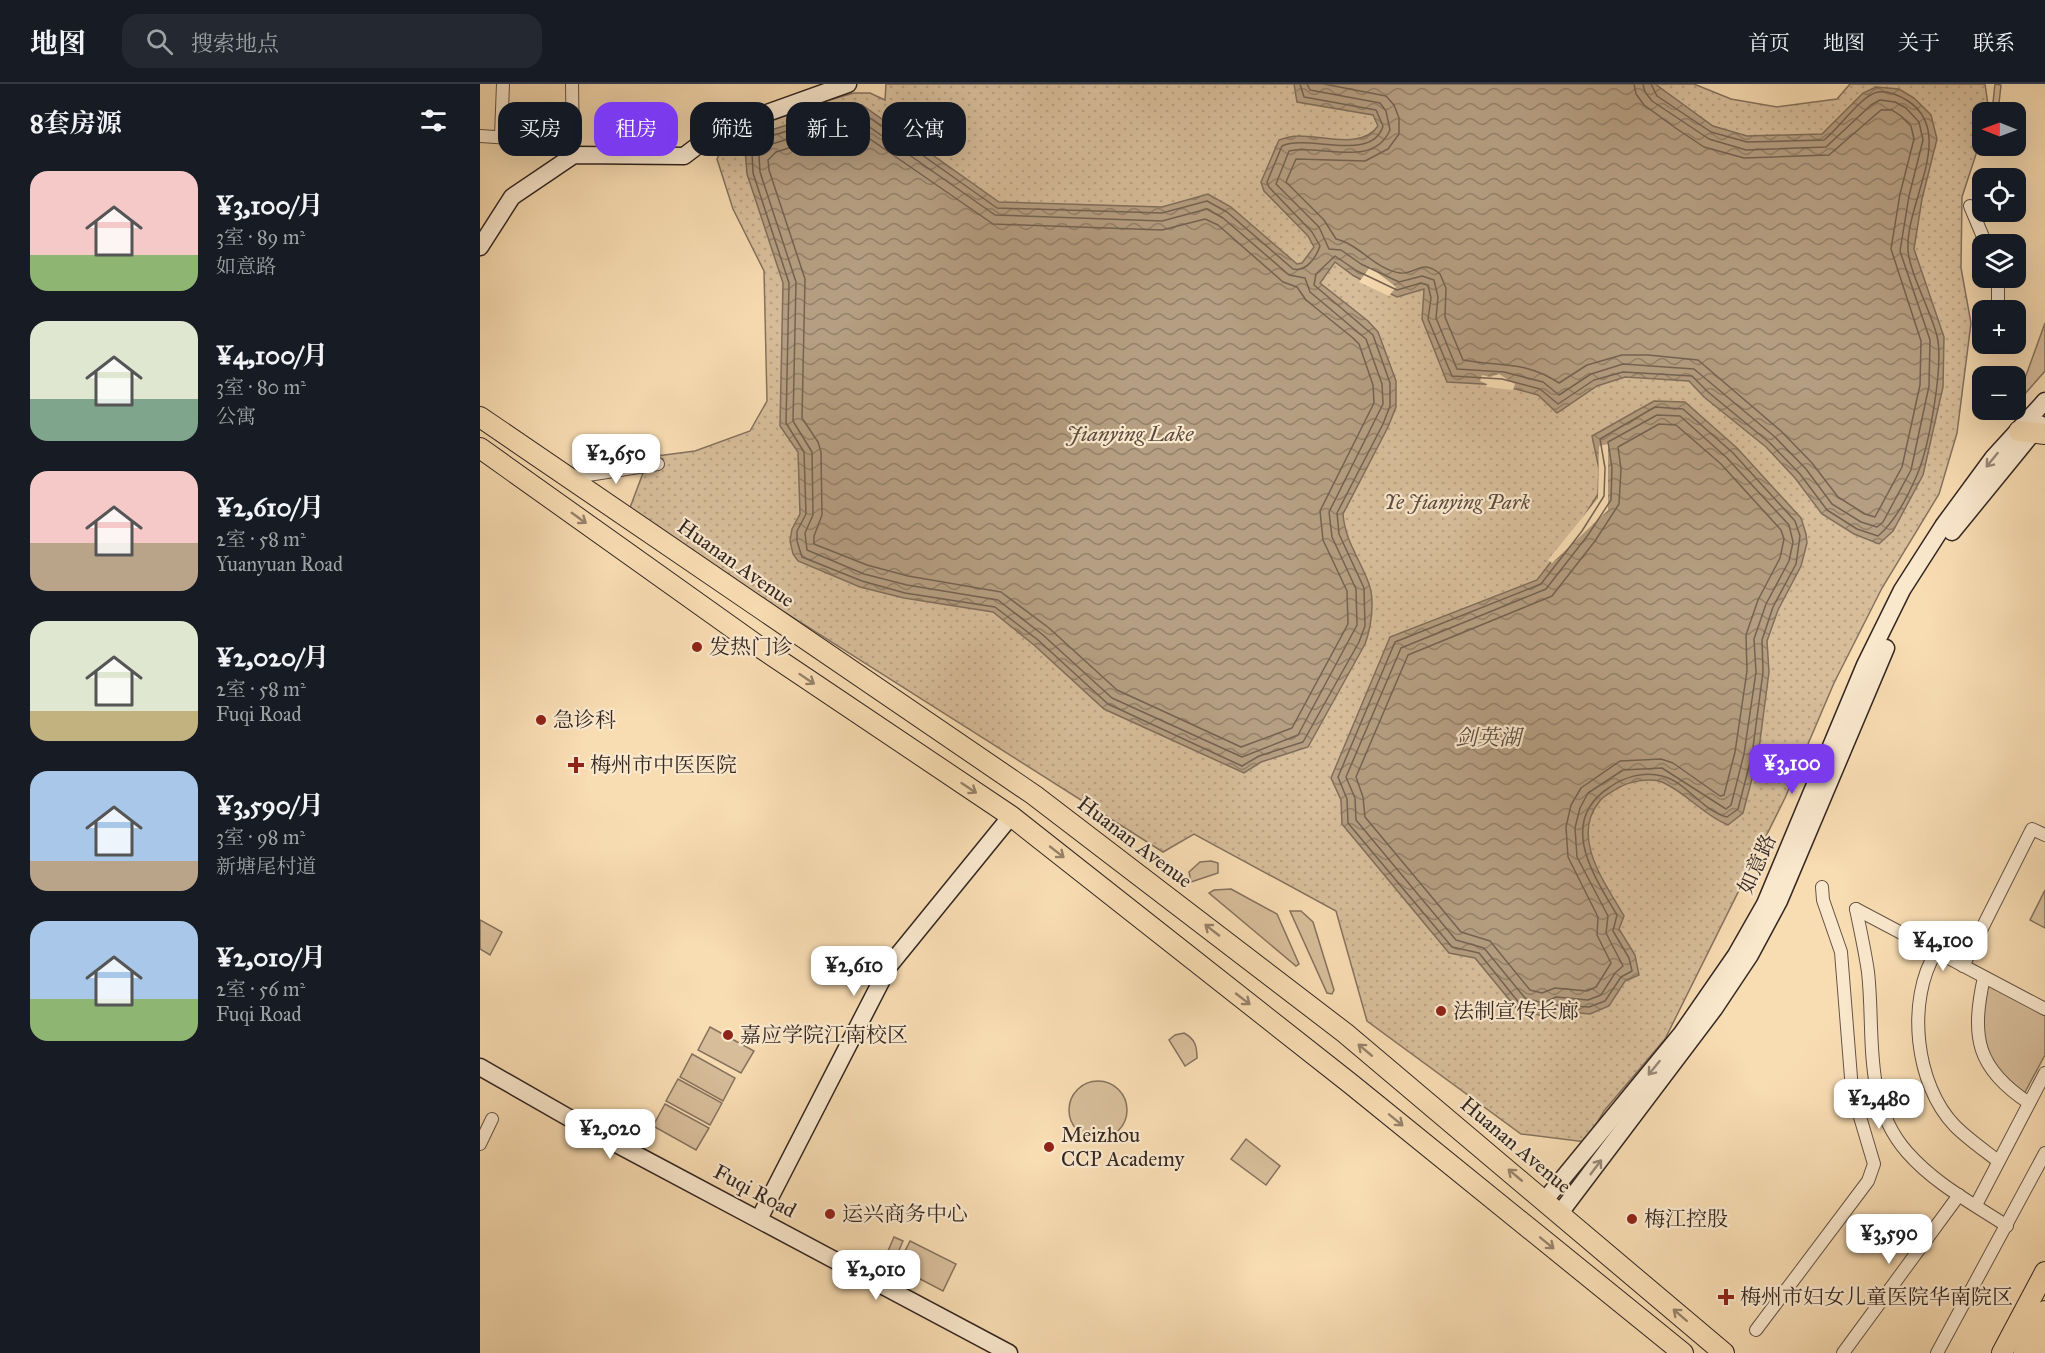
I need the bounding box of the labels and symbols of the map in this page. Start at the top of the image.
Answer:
north arrow [1972,102,2026,156]
water label: Jianying Lake [1065,420,1194,447]
pin: ¥2,650 [567,434,665,485]
one-way arrow [1985,452,1998,468]
park label: Ye Jianying Park [1384,489,1531,515]
one-way arrow [570,512,587,524]
street label: Huanan Avenue [672,513,800,613]
place label: 发热门诊 [709,634,793,660]
marker: 发热门诊 [690,640,704,654]
one-way arrow [798,673,815,685]
place label: 急诊科 [553,707,616,733]
marker: 急诊科 [534,713,548,727]
water label: 剑英湖 [1455,724,1525,751]
pin: ¥3,100 [1743,744,1841,795]
place label: 梅州市中医医院 [590,752,737,778]
marker: 梅州市中医医院 [567,756,585,774]
one-way arrow [960,782,977,794]
street label: Huanan Avenue [1072,790,1198,894]
street label: 如意路 [1732,830,1782,898]
one-way arrow [1049,845,1065,858]
pin: ¥4,100 [1894,921,1992,972]
one-way arrow [1204,924,1220,937]
pin: ¥2,610 [805,946,903,997]
one-way arrow [1235,992,1251,1005]
place label: 法制宣传长廊 [1453,998,1579,1024]
marker: 法制宣传长廊 [1434,1004,1448,1018]
place label: 嘉应学院江南校区 [740,1022,908,1048]
marker: 嘉应学院江南校区 [721,1028,735,1042]
one-way arrow [1358,1043,1373,1057]
one-way arrow [1647,1060,1660,1076]
pin: ¥2,480 [1830,1079,1928,1130]
street label: Huanan Avenue [1455,1091,1577,1199]
pin: ¥2,020 [561,1109,659,1160]
one-way arrow [1387,1113,1403,1126]
place label: Meizhou CCP Academy [1061,1122,1185,1172]
marker: Meizhou CCP Academy [1042,1140,1056,1154]
street label: Fuqi Road [709,1158,801,1224]
one-way arrow [1590,1159,1603,1175]
one-way arrow [1508,1168,1523,1182]
place label: 运兴商务中心 [842,1201,968,1227]
place label: 梅江控股 [1644,1206,1728,1232]
marker: 运兴商务中心 [823,1207,837,1221]
marker: 梅江控股 [1625,1212,1639,1226]
pin: ¥3,590 [1840,1214,1938,1265]
one-way arrow [1539,1236,1555,1249]
pin: ¥2,010 [827,1250,925,1301]
place label: 梅州市妇女儿童医院华南院区 [1740,1284,2013,1310]
marker: 梅州市妇女儿童医院华南院区 [1717,1288,1735,1306]
one-way arrow [1673,1308,1688,1322]

